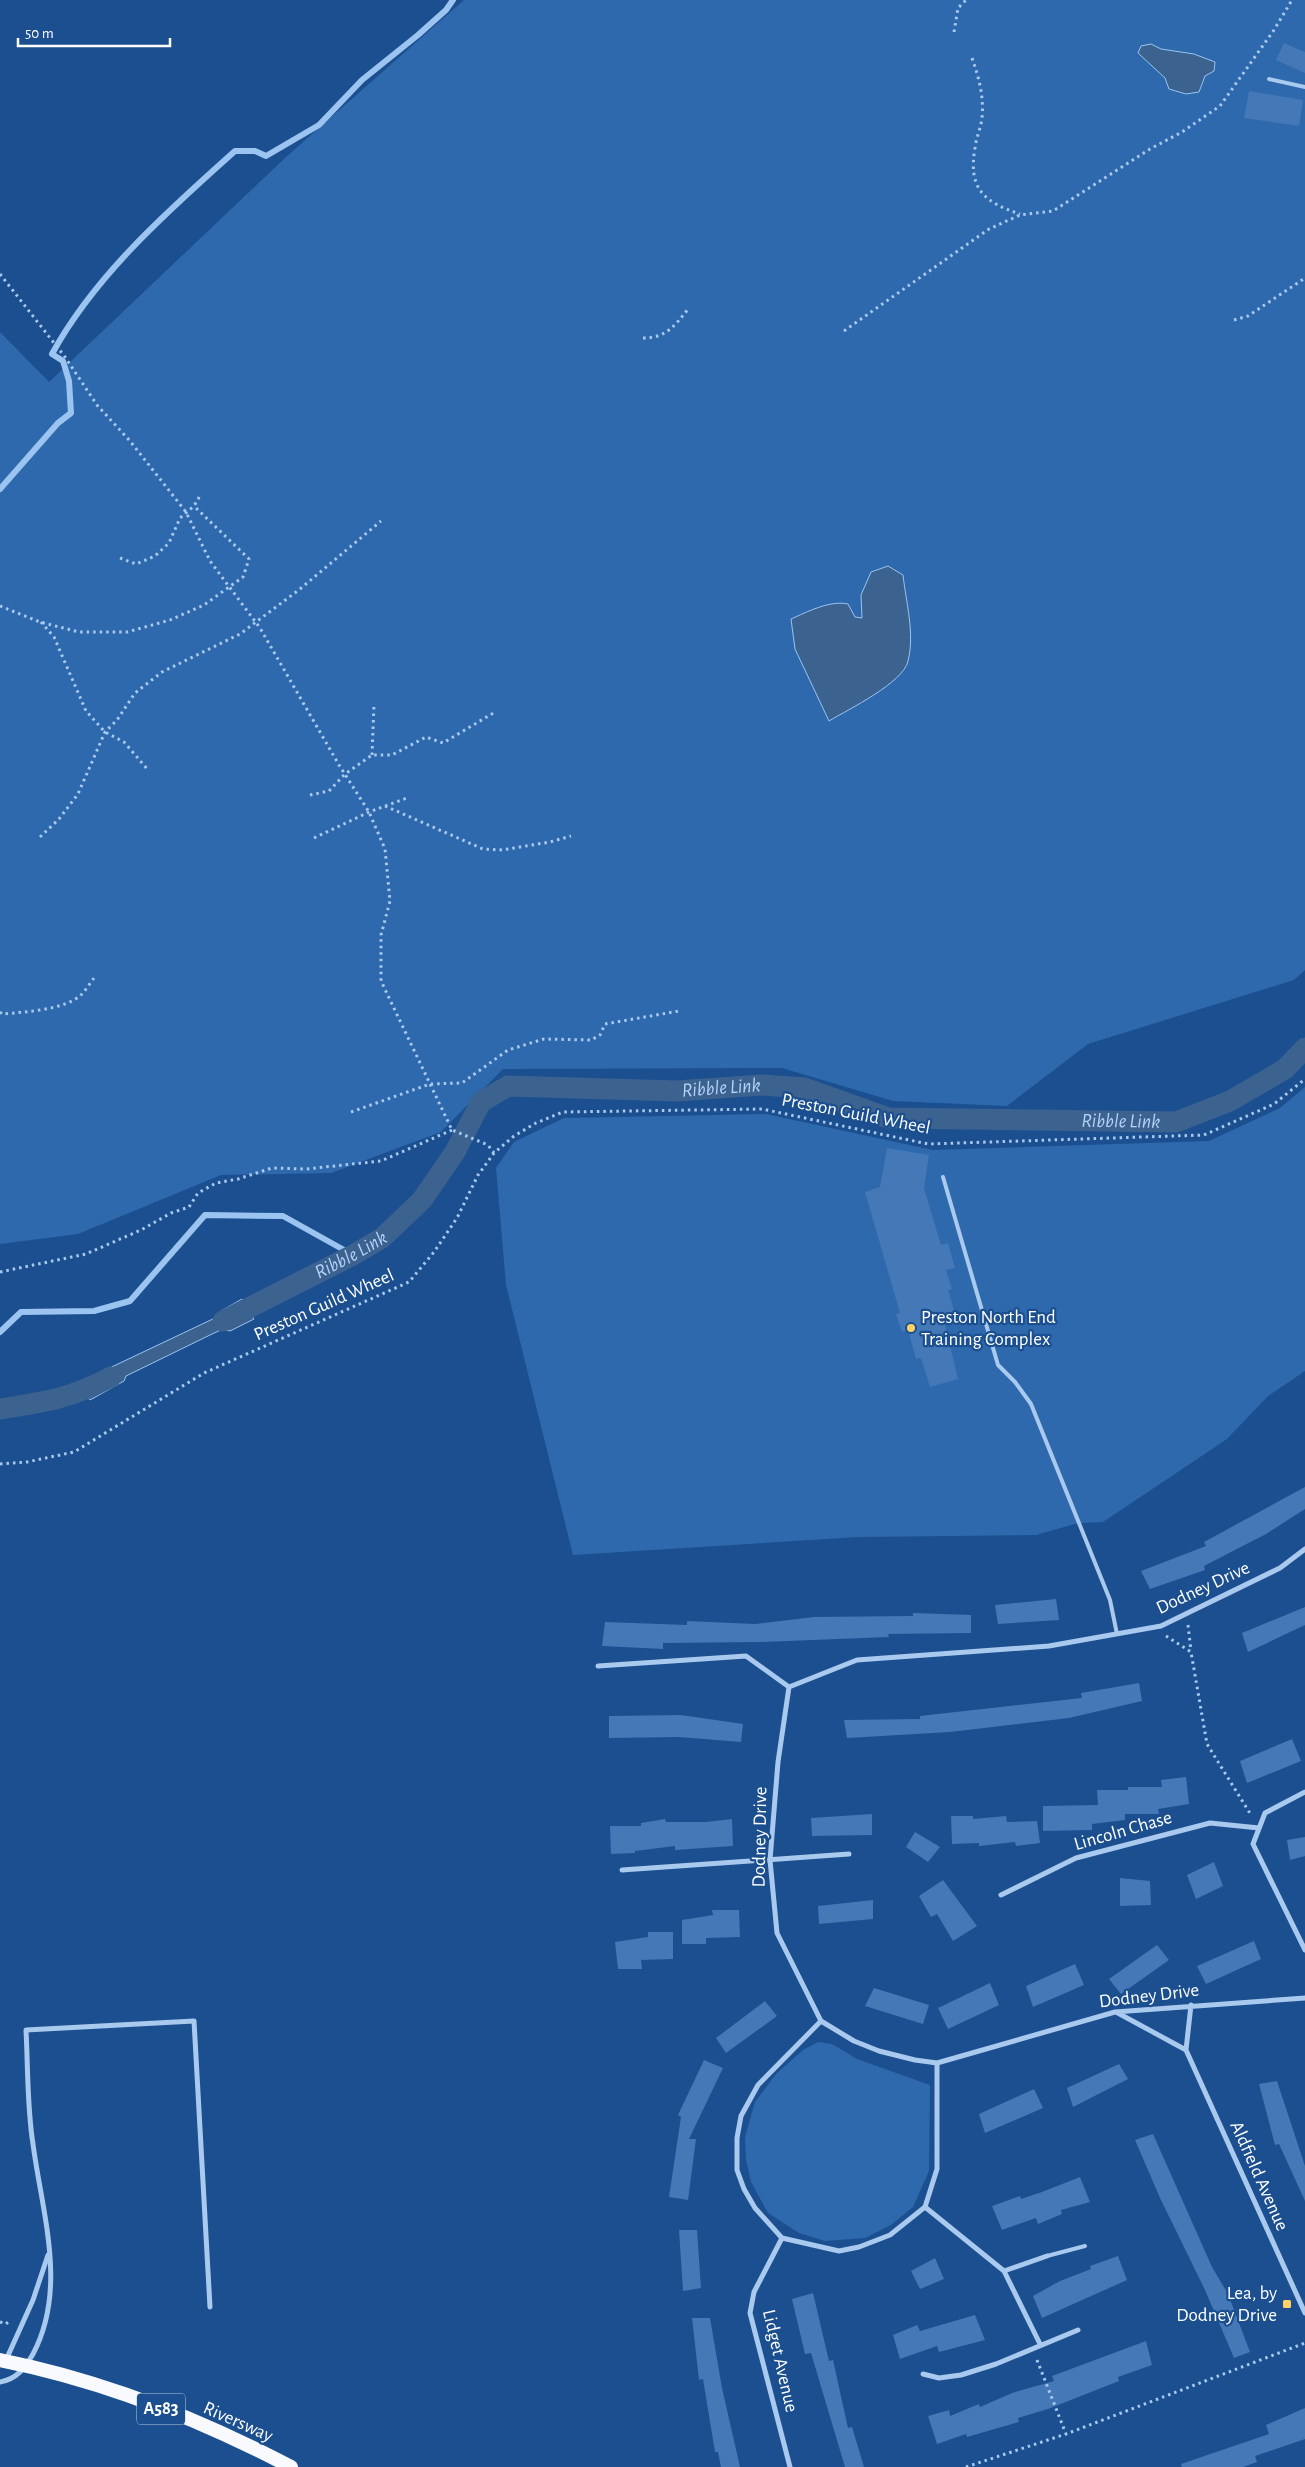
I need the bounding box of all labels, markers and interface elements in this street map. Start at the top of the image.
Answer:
scale bar [18,15,170,47]
text: 50 m [25,26,54,41]
water label: Ribble Link [681,1075,761,1101]
street label: Preston Guild Wheel [780,1090,932,1138]
water label: Ribble Link [1081,1111,1160,1132]
water label: Ribble Link [312,1227,391,1283]
street label: Preston Guild Wheel [251,1266,397,1344]
place label: Preston North End Training Complex [921,1308,1056,1349]
marker: Preston North End Training Complex [905,1322,917,1334]
street label: Dodney Drive [1153,1558,1253,1618]
street label: Dodney Drive [750,1786,770,1888]
street label: Lincoln Chase [1072,1808,1174,1854]
street label: Dodney Drive [1098,1980,1200,2012]
street label: Aldfield Avenue [1226,2118,1292,2234]
place label: Lea, by Dodney Drive [1176,2284,1277,2325]
marker: Lea, by Dodney Drive [1281,2298,1293,2310]
street label: Lidget Avenue [759,2308,801,2414]
road number: A583 [137,2394,185,2424]
street label: Riversway [200,2398,276,2446]

